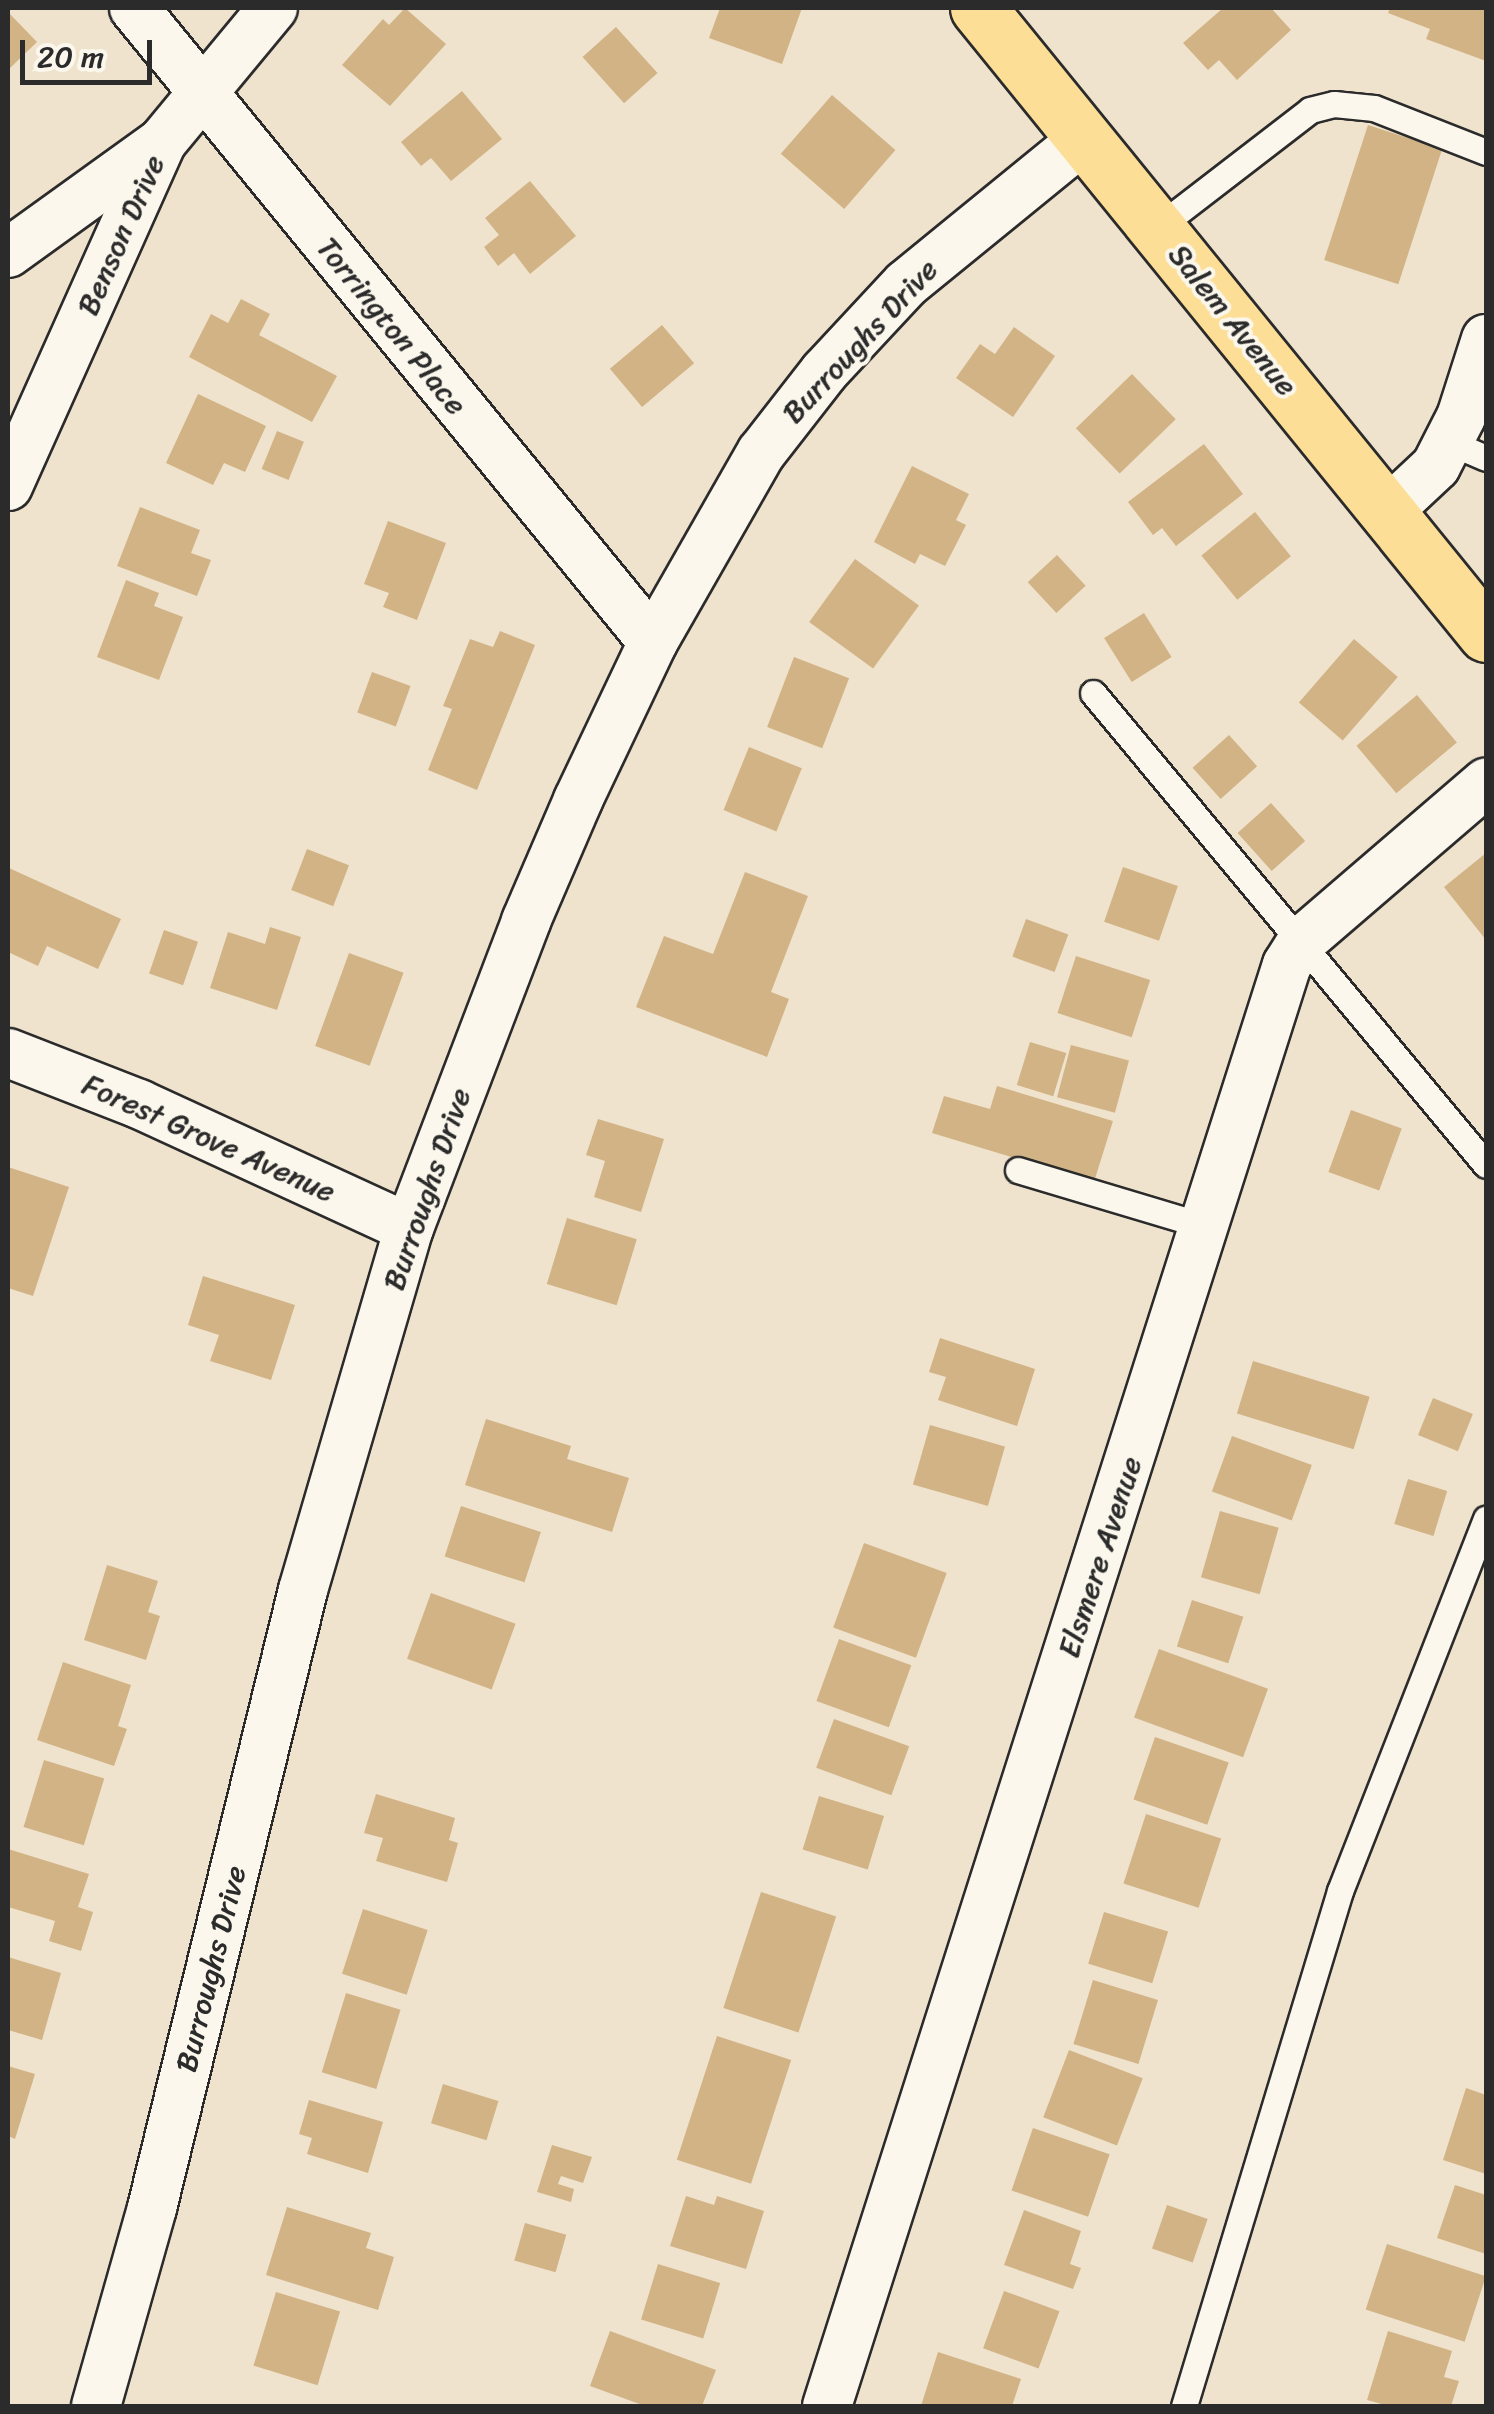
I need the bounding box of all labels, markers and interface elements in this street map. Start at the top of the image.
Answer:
scale bar [25,20,158,82]
text: 20 m [37,30,104,84]
street label: Benson Drive [70,149,172,321]
street label: Torrington Place [309,230,475,422]
street label: Salem Avenue [1161,237,1305,403]
street label: Burroughs Drive [775,251,945,431]
street label: Forest Grove Avenue [77,1066,341,1210]
street label: Burroughs Drive [376,1083,478,1295]
street label: Elsmere Avenue [1051,1452,1149,1662]
street label: Burroughs Drive [168,1862,254,2076]

